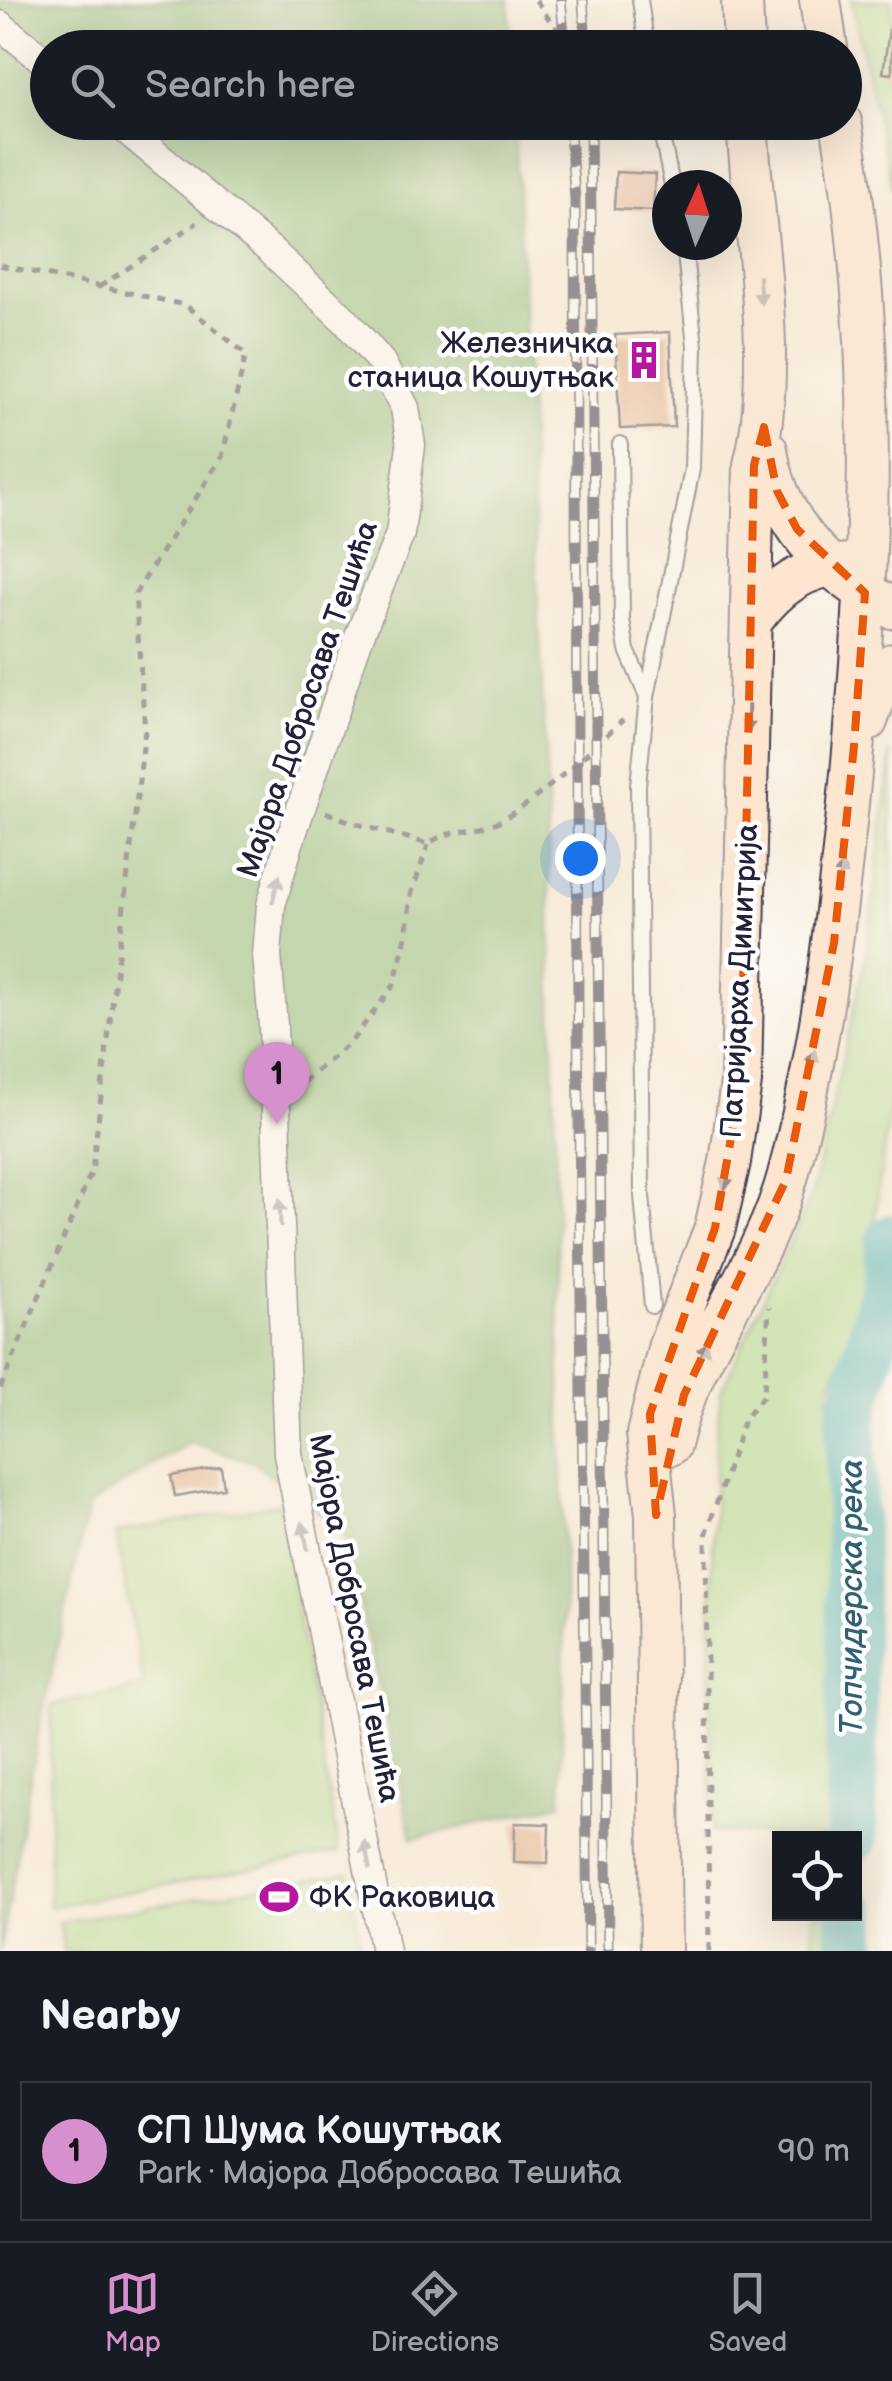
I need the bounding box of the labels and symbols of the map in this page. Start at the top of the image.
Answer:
north arrow [652,170,742,260]
one-way arrow [752,274,768,306]
place label: Железничка станица Кошутњак [348,326,614,396]
building icon: Железничка станица Кошутњак [623,339,665,381]
street label: Мајора Добросава Тешића [230,516,386,882]
one-way arrow [740,704,756,736]
street label: Патријарха Димитрија [714,823,766,1139]
your location [555,833,606,884]
one-way arrow [833,860,849,892]
one-way arrow [268,873,284,904]
pin: 1 [244,1042,310,1124]
one-way arrow [805,1048,821,1079]
one-way arrow [719,1161,735,1192]
one-way arrow [272,1197,288,1229]
one-way arrow [694,1340,711,1369]
street label: Мајора Добросава Тешића [301,1431,407,1806]
water label: Топчидерска река [833,1459,872,1735]
one-way arrow [296,1520,312,1551]
one-way arrow [358,1839,374,1870]
sports icon: ФК Раковица [258,1876,300,1918]
place label: ФК Раковица [309,1880,496,1916]

